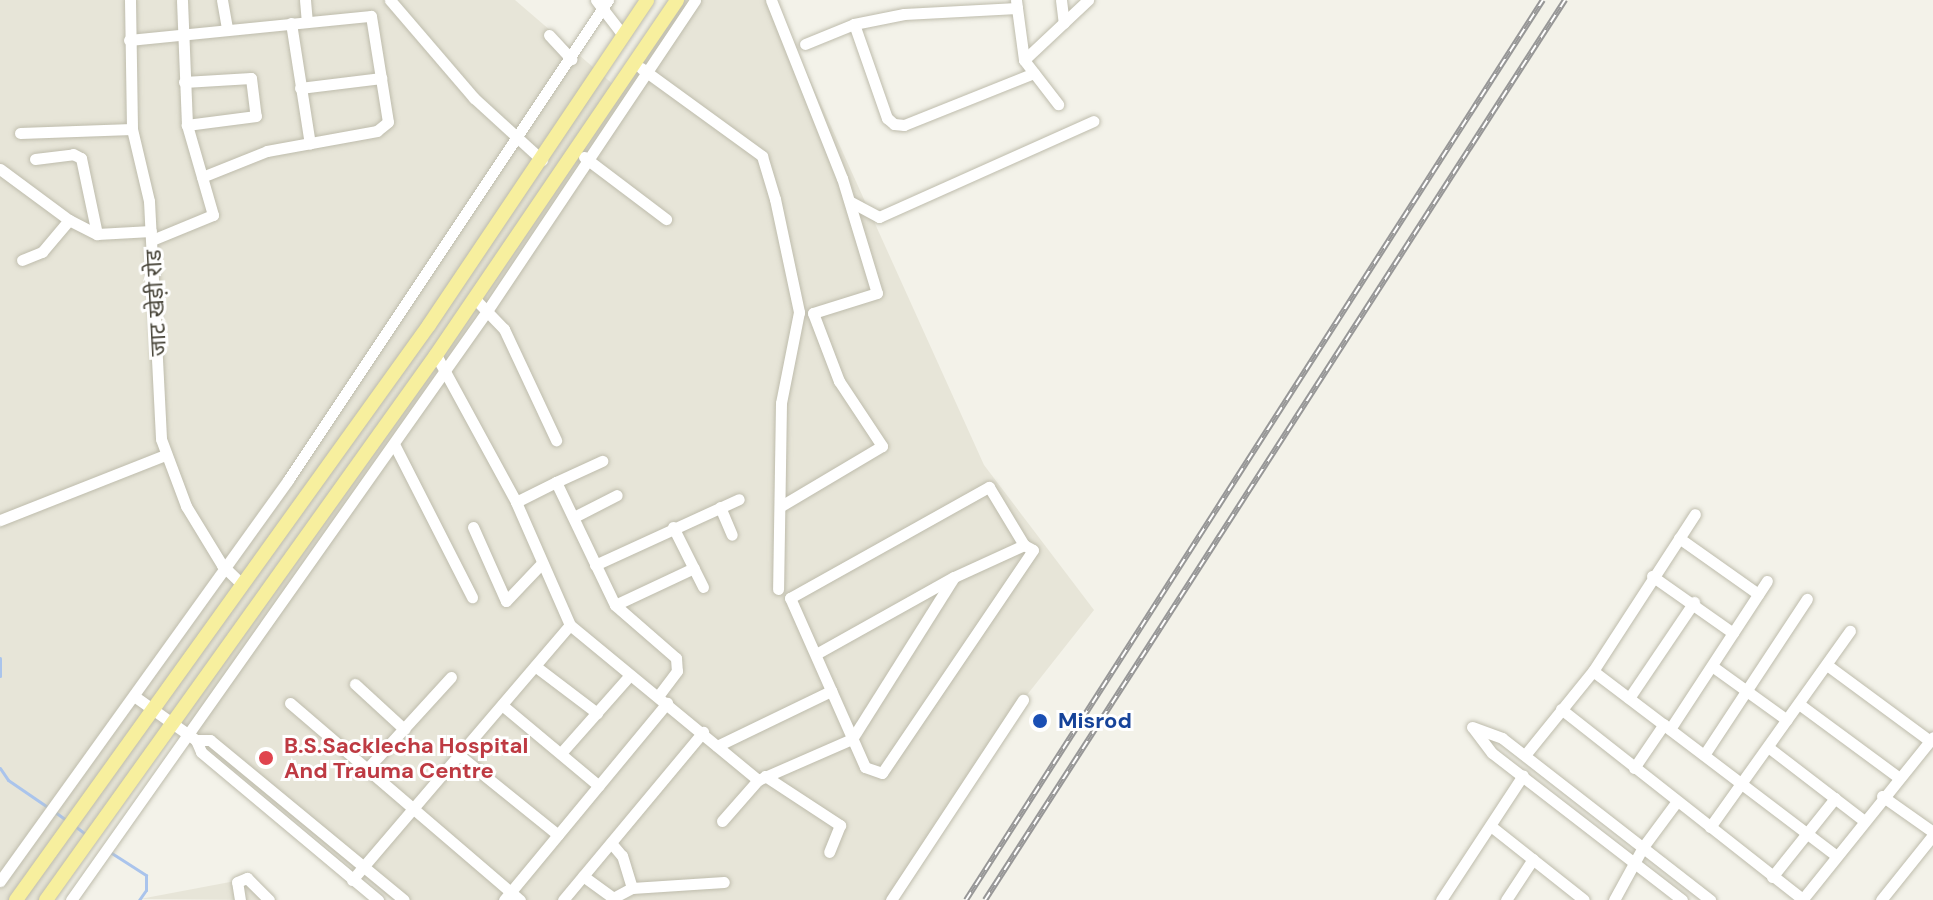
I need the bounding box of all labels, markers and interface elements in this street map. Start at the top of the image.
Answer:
street label: जाट खेड़ी रोड [140,249,172,357]
place label: Misrod [1058,708,1132,734]
marker: Misrod [1029,710,1051,732]
place label: B.S.Sacklecha Hospital And Trauma Centre [284,732,528,784]
marker: B.S.Sacklecha Hospital And Trauma Centre [255,747,277,769]

